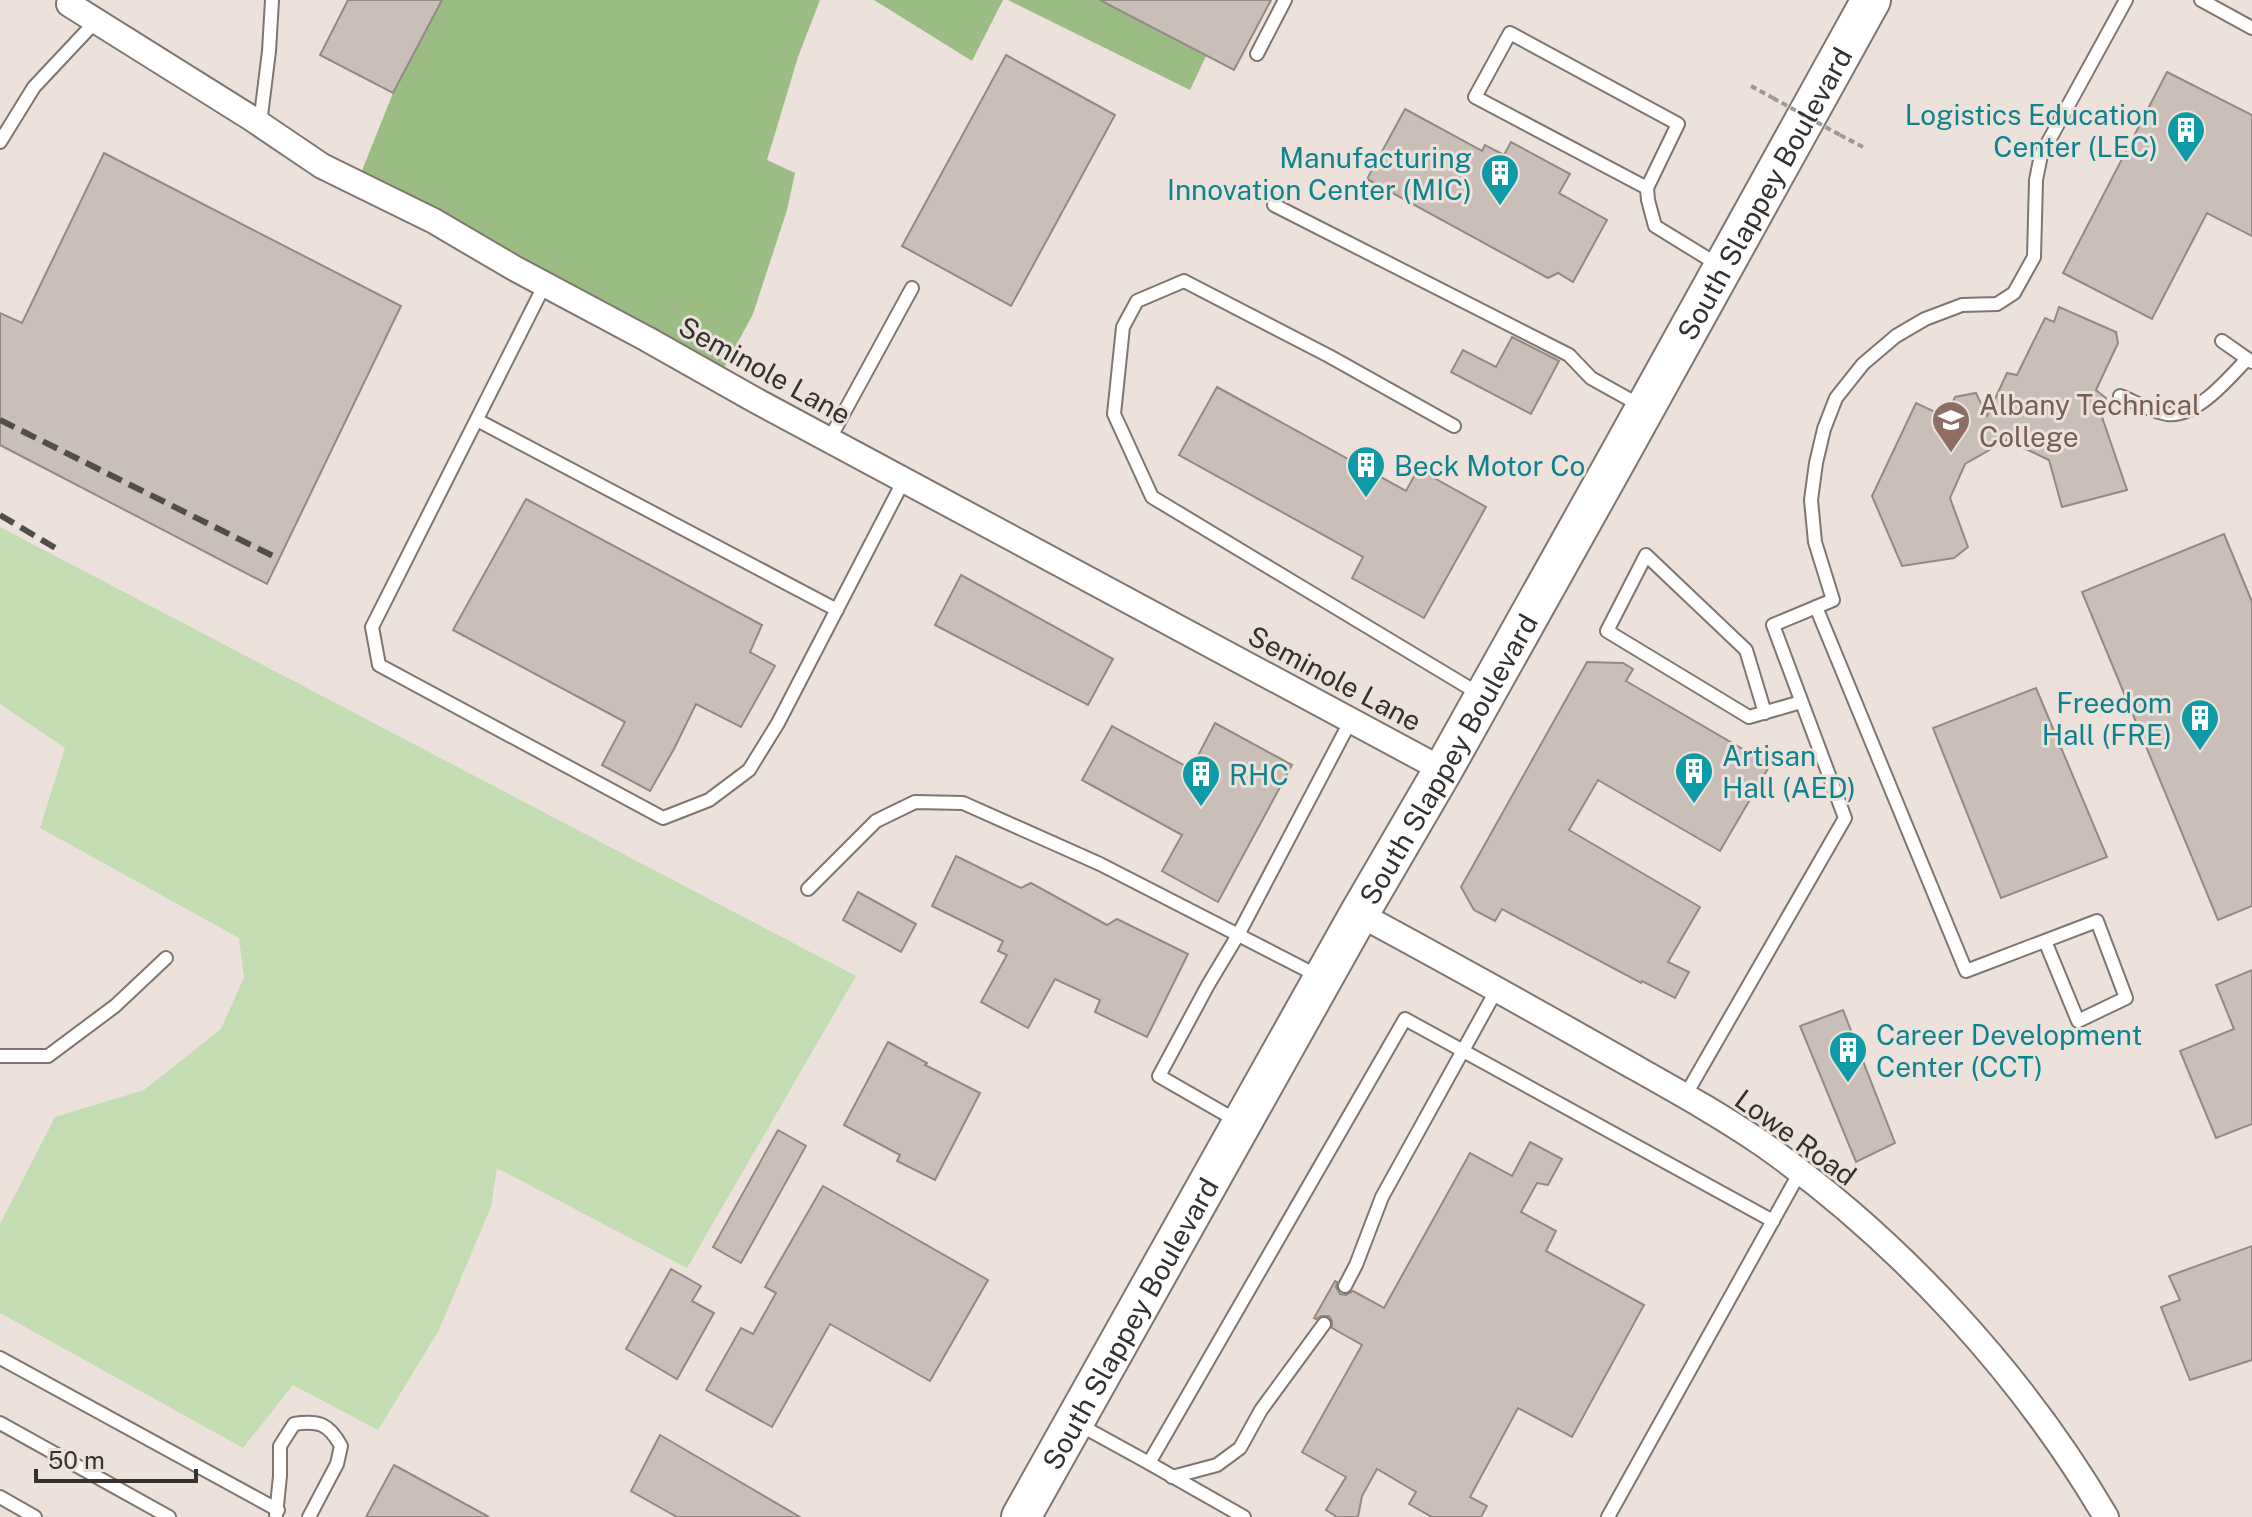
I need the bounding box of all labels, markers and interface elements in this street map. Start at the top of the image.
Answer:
street label: South Slappey Boulevard [1670,41,1858,345]
place label: Logistics Education Center (LEC) [1905,98,2158,163]
building icon: Logistics Education Center (LEC) [2165,109,2207,164]
place label: Manufacturing Innovation Center (MIC) [1167,141,1472,206]
building icon: Manufacturing Innovation Center (MIC) [1479,152,1521,207]
street label: Seminole Lane [673,309,857,431]
place label: Albany Technical College [1979,388,2200,453]
school or university icon: Albany Technical College [1930,399,1972,454]
building icon: Beck Motor Co [1345,444,1387,499]
place label: Beck Motor Co [1394,449,1585,482]
street label: South Slappey Boulevard [1352,608,1544,910]
street label: Seminole Lane [1243,618,1427,738]
place label: Freedom Hall (FRE) [2042,686,2172,751]
building icon: Freedom Hall (FRE) [2179,697,2221,752]
place label: Artisan Hall (AED) [1722,739,1856,804]
building icon: Artisan Hall (AED) [1673,750,1715,805]
building icon: RHC [1180,753,1222,808]
place label: RHC [1229,758,1289,791]
place label: Career Development Center (CCT) [1876,1018,2142,1083]
building icon: Career Development Center (CCT) [1827,1029,1869,1084]
street label: Lowe Road [1729,1082,1863,1192]
street label: South Slappey Boulevard [1035,1172,1224,1475]
scale bar [36,1433,196,1483]
text: 50 m [48,1446,105,1474]

